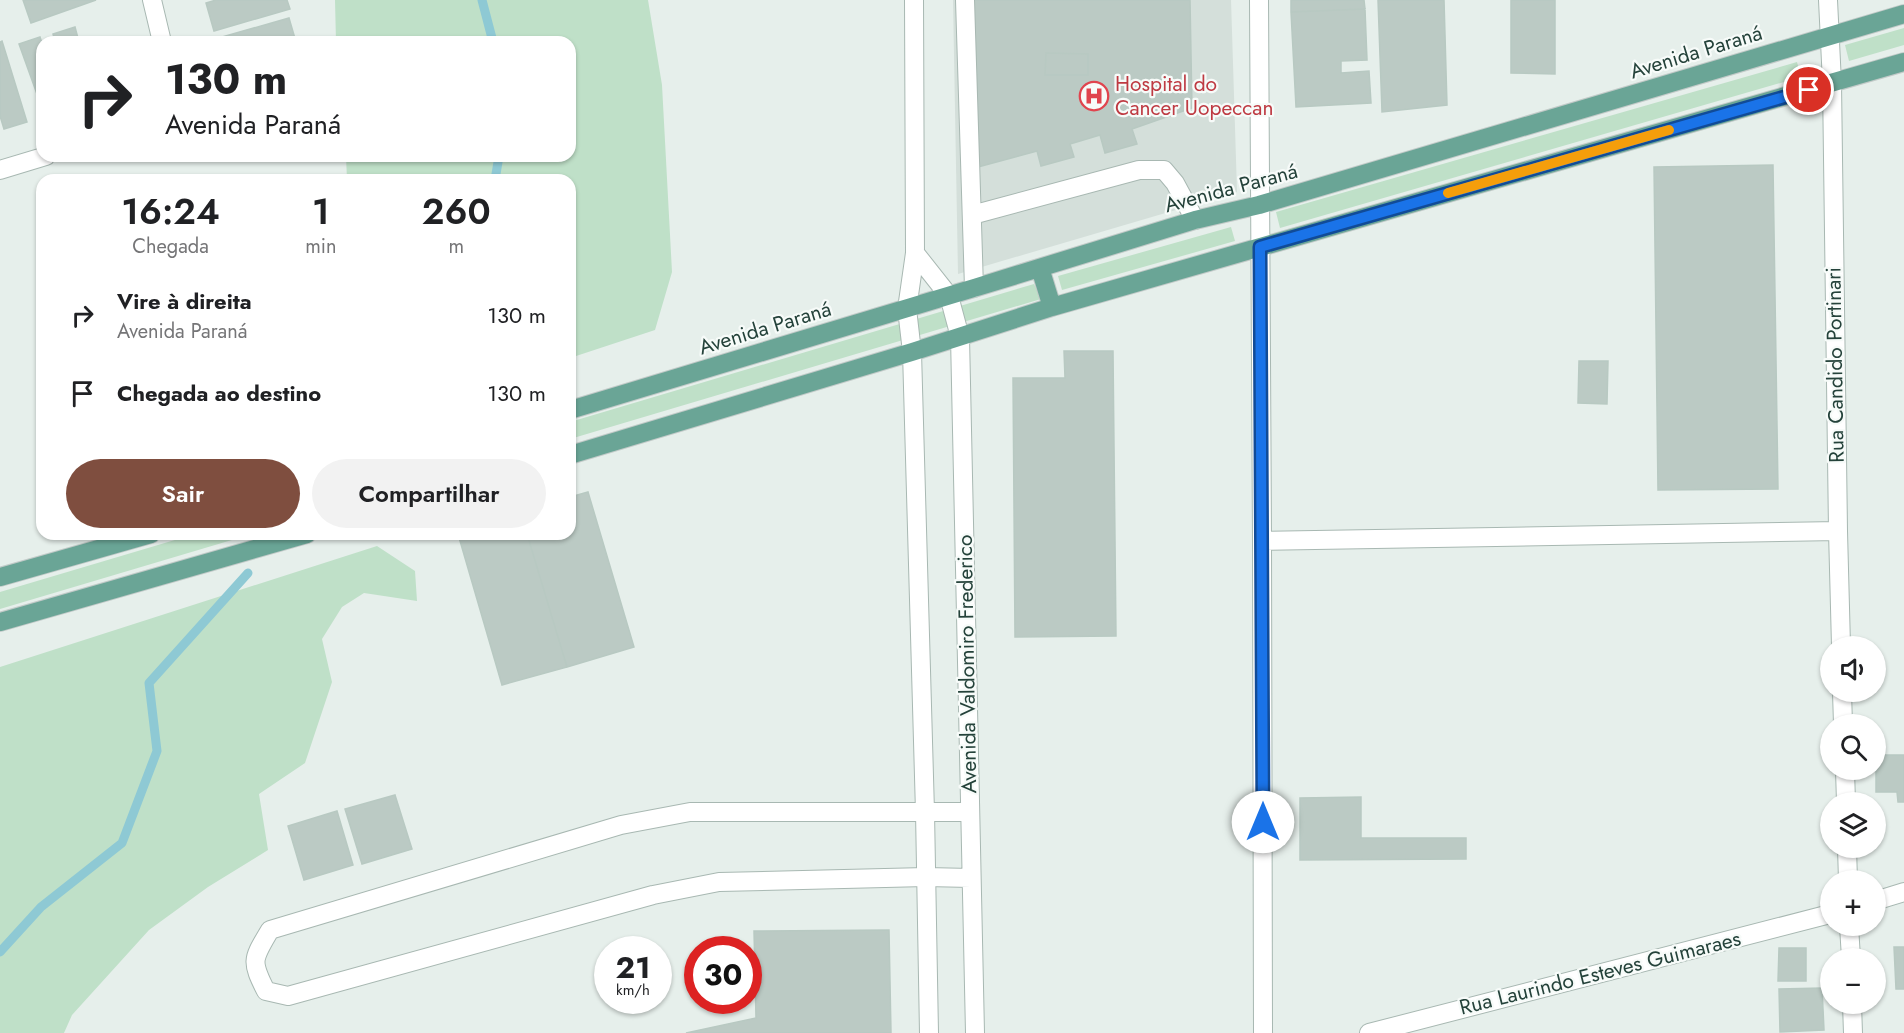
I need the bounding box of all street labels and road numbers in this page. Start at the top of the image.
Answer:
street label: Avenida Paraná [1626,18,1766,86]
street label: Avenida Paraná [1161,156,1301,220]
street label: Rua Candido Portinari [1818,267,1852,463]
street label: Avenida Paraná [695,294,835,362]
street label: Avenida Valdomiro Frederico [950,534,984,794]
street label: Rua Laurindo Esteves Guimaraes [1456,923,1744,1023]

